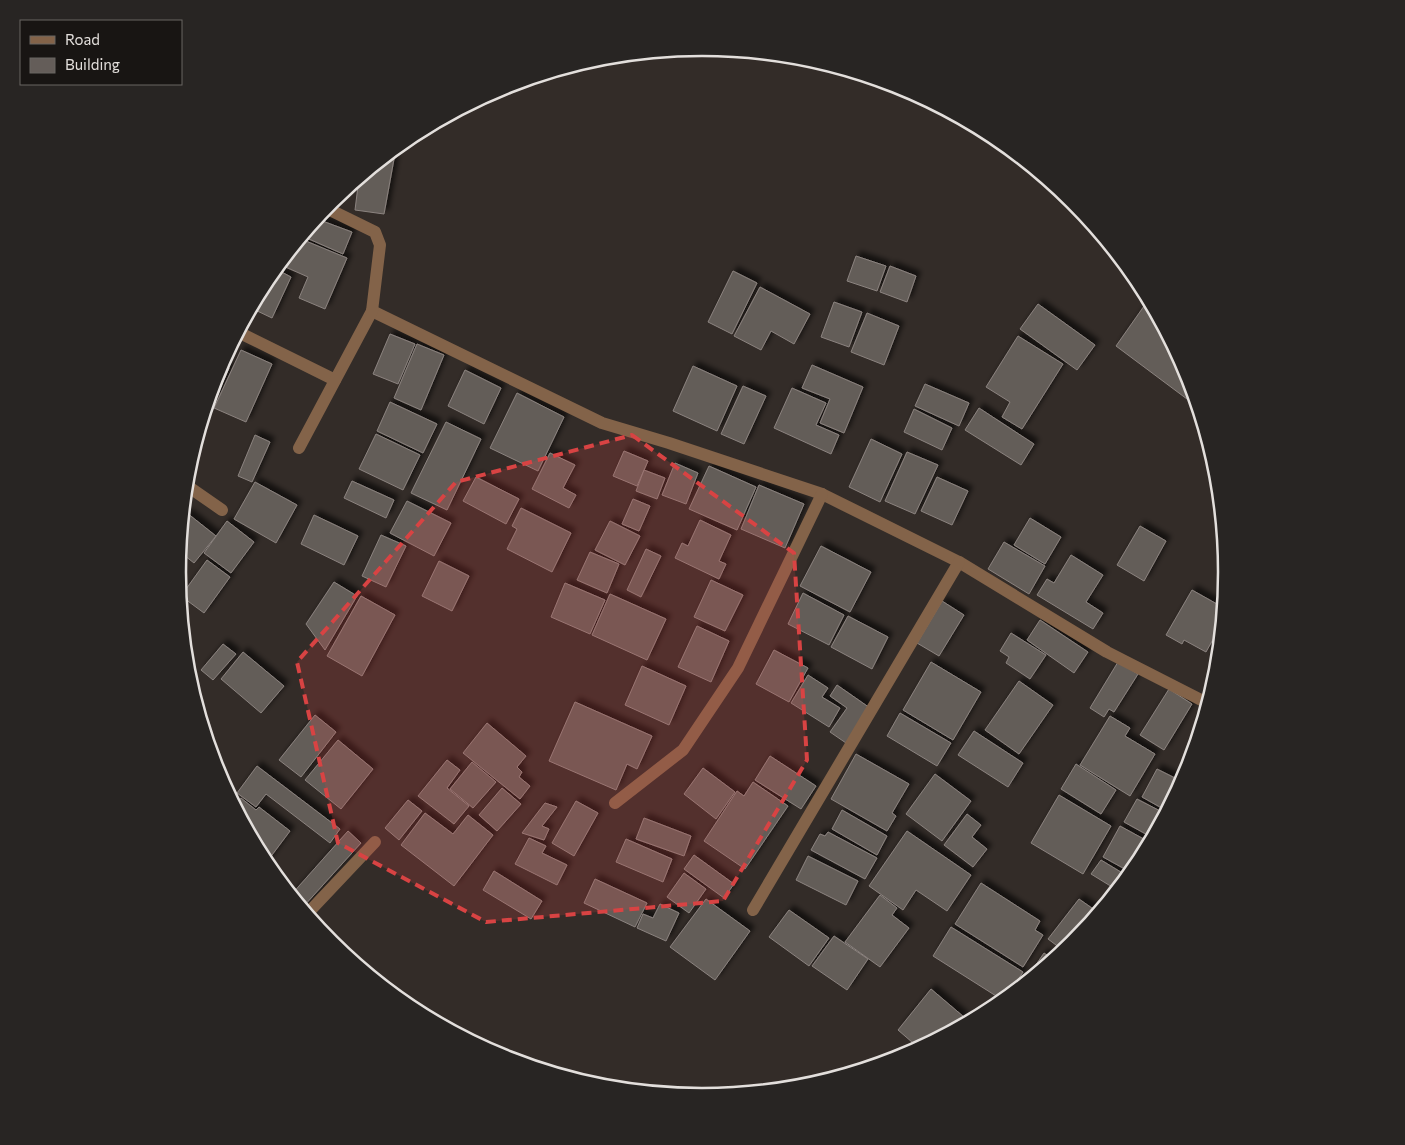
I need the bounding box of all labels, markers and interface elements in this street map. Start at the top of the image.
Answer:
legend [20,20,182,85]
text: Road [65,30,100,48]
text: Building [65,55,120,73]

